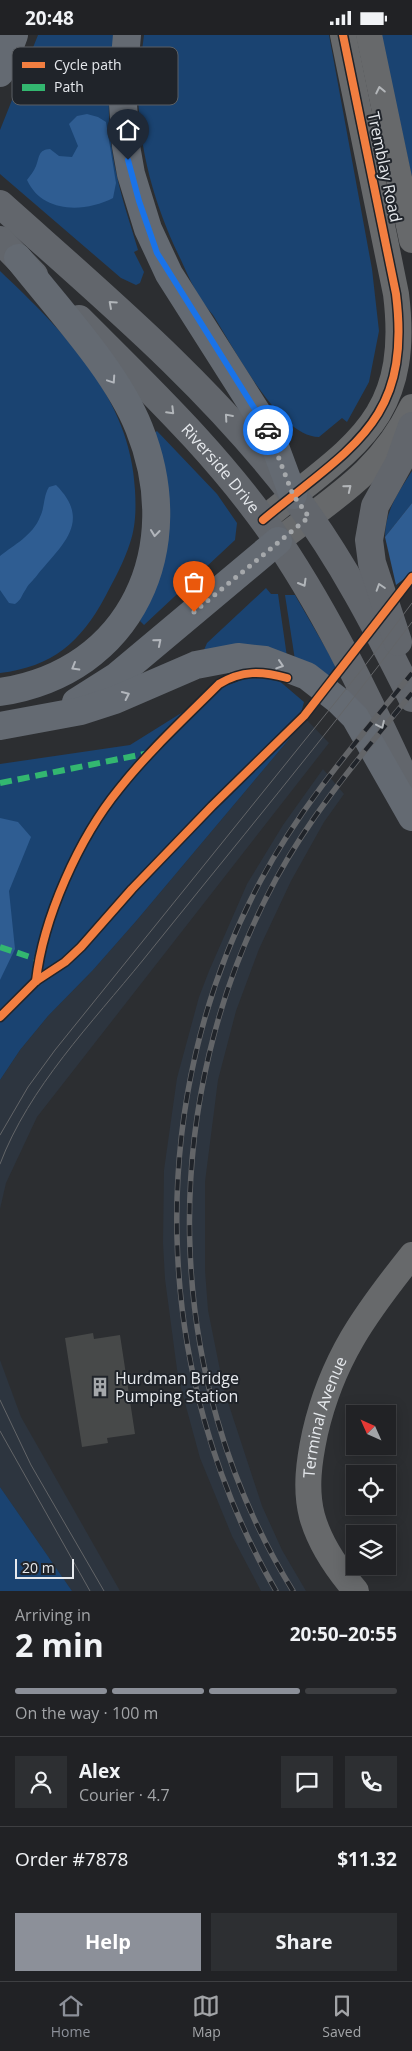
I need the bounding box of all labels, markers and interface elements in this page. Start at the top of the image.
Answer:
text: 20:48 [25,5,74,31]
legend [12,47,178,105]
text: Cycle path [54,55,122,74]
text: Path [54,77,84,96]
one-way arrow [375,85,386,94]
pin [107,109,149,160]
street label: Tremblay Road [363,110,407,224]
icon: home [114,116,142,144]
one-way arrow [109,301,118,310]
one-way arrow [106,374,116,383]
one-way arrow [165,405,174,414]
courier [243,405,293,455]
one-way arrow [225,414,234,423]
icon: car [254,416,282,444]
street label: Riverside Drive [177,419,265,518]
one-way arrow [342,485,351,494]
one-way arrow [150,529,161,537]
pin [173,561,215,612]
icon: bag [180,568,208,596]
one-way arrow [297,577,307,586]
one-way arrow [376,584,386,592]
one-way arrow [152,639,161,648]
one-way arrow [276,660,284,670]
one-way arrow [71,661,80,671]
one-way arrow [121,691,130,701]
one-way arrow [374,720,384,729]
street label: Terminal Avenue [297,1353,352,1479]
place label: Hurdman Bridge Pumping Station [115,1367,239,1407]
building icon: Hurdman Bridge Pumping Station [89,1376,111,1398]
north arrow [346,1405,396,1455]
map controls [346,1405,396,1575]
button: locate [346,1465,396,1515]
button: layers [346,1525,396,1575]
scale bar [15,1556,74,1579]
text: 20 m [22,1558,55,1577]
text: Arriving in [15,1604,91,1626]
text: 20:50–20:55 [290,1621,397,1647]
text: 2 min [15,1623,104,1666]
text: On the way · 100 m [15,1702,158,1724]
button: person [15,1756,67,1808]
button: chat [281,1756,333,1808]
button: phone [345,1756,397,1808]
text: Alex [79,1758,120,1784]
text: Courier · 4.7 [79,1784,170,1806]
text: Order #7878 [15,1846,128,1872]
text: $11.32 [337,1846,397,1872]
button: Help [15,1913,201,1971]
button: Share [211,1913,397,1971]
tab: Home [51,1992,90,2041]
tab: Map [192,1992,221,2041]
tab: Saved [322,1992,361,2041]

